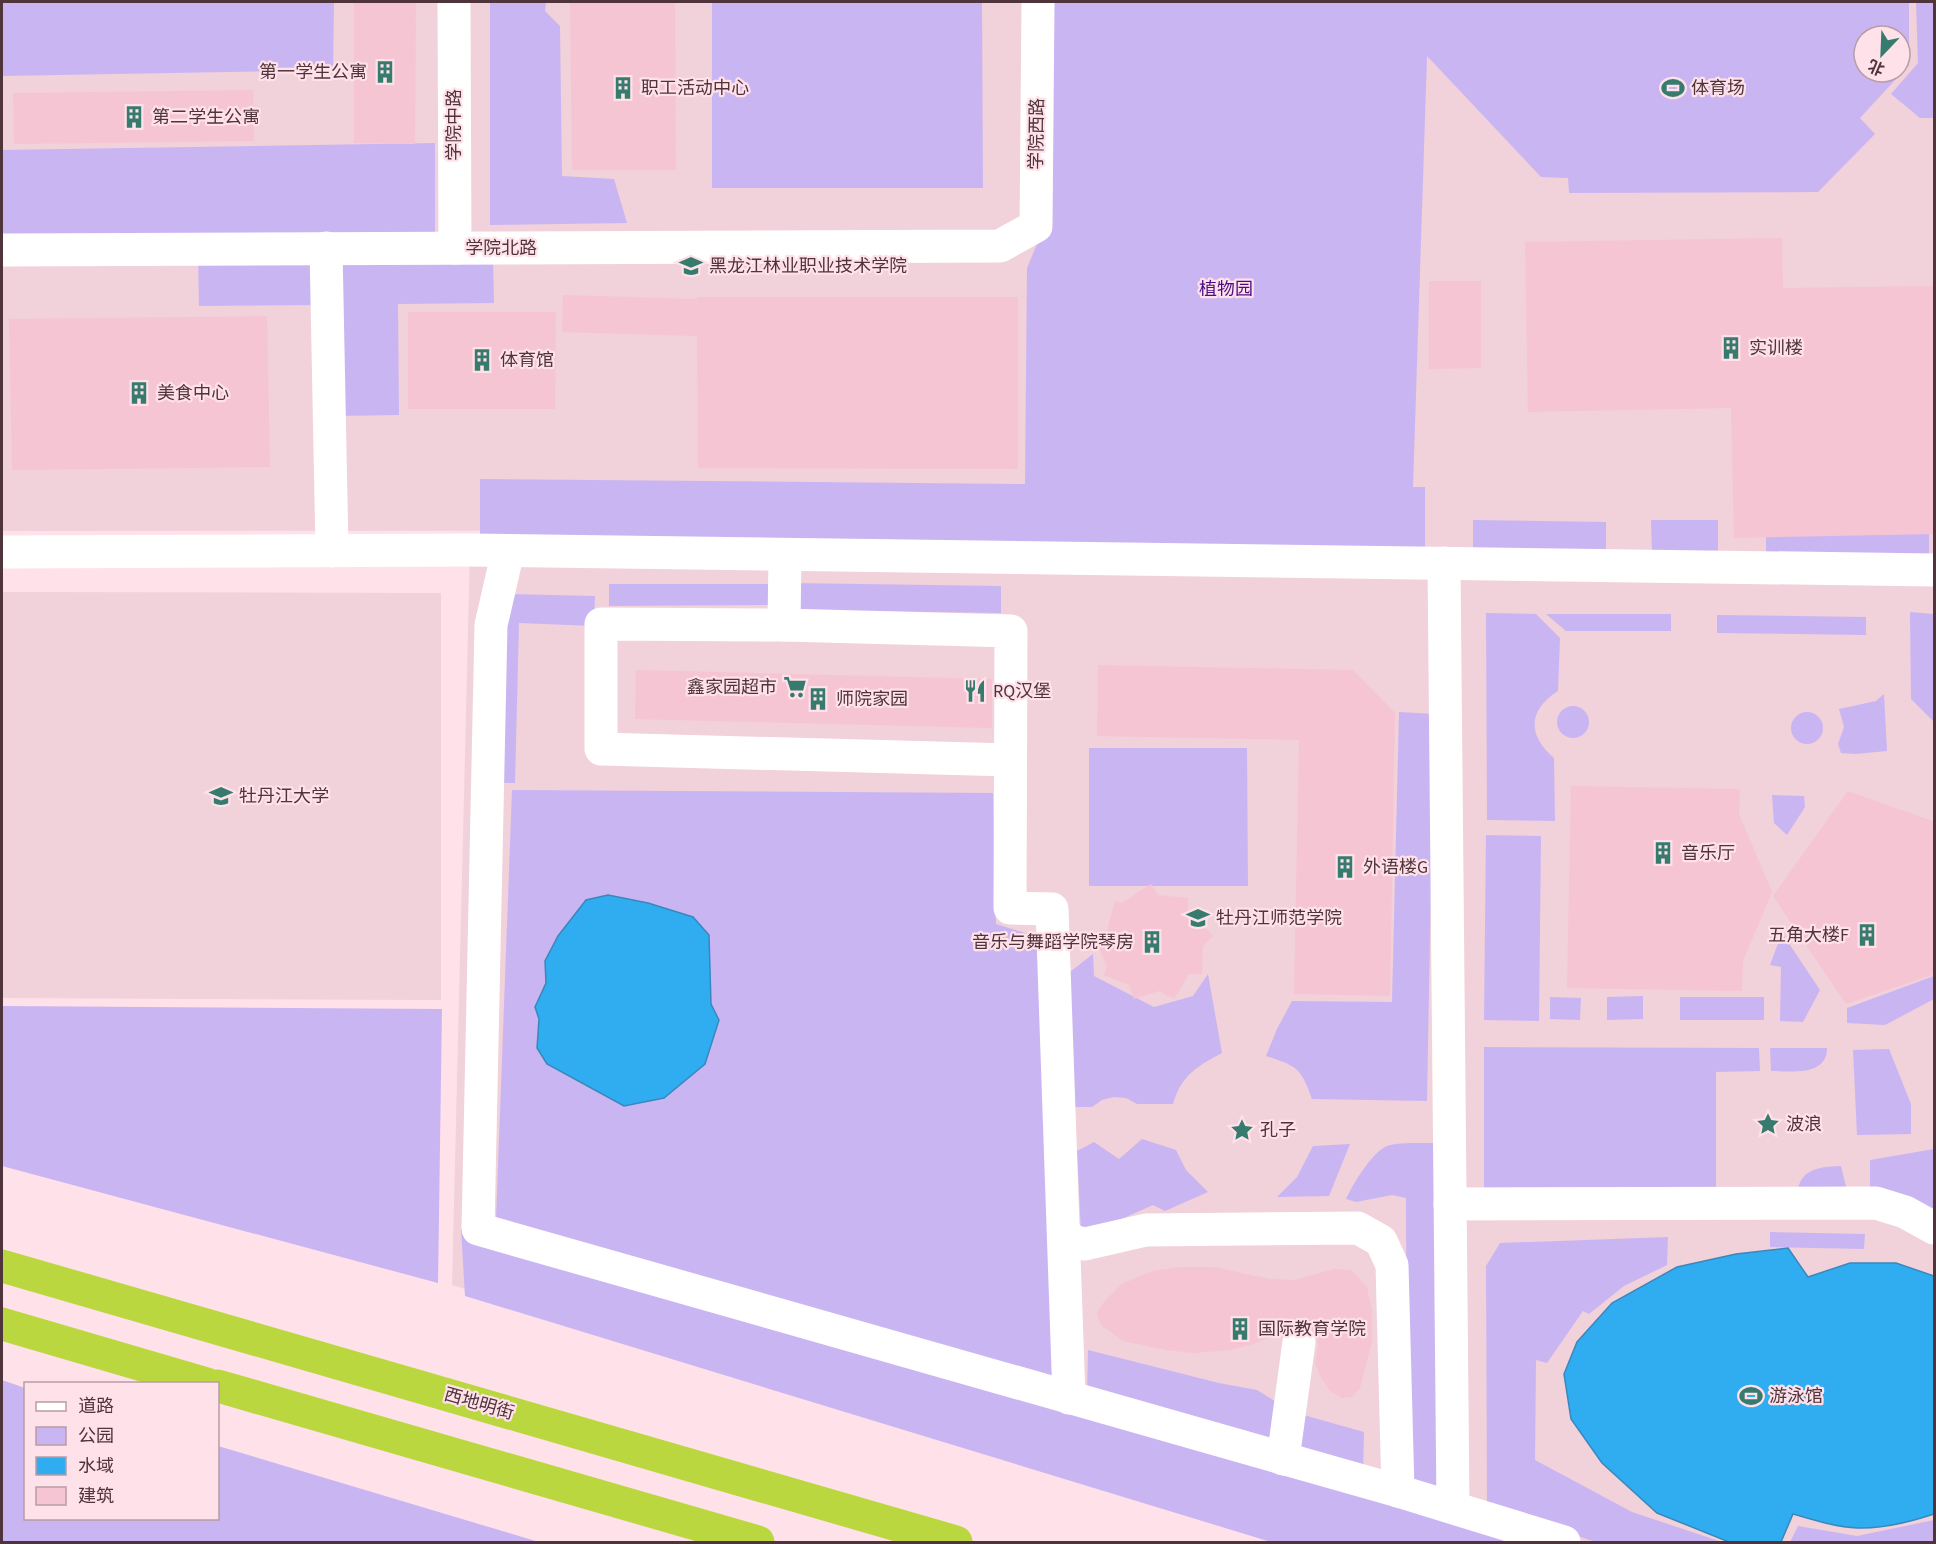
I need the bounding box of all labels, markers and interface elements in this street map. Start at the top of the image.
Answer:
north arrow [1852,24,1912,84]
text: 北 [1865,54,1888,80]
building icon: 第一学生公寓 [372,59,398,85]
place label: 第一学生公寓 [259,60,367,85]
building icon: 职工活动中心 [610,75,636,101]
sports icon: 体育场 [1660,75,1686,101]
place label: 职工活动中心 [641,76,749,101]
place label: 体育场 [1691,76,1745,101]
street label: 学院中路 [442,89,467,161]
street label: 学院西路 [1024,98,1050,170]
building icon: 第二学生公寓 [121,104,147,130]
place label: 第二学生公寓 [152,105,260,130]
street label: 学院北路 [465,236,537,261]
school or university icon: 黑龙江林业职业技术学院 [678,253,704,279]
place label: 黑龙江林业职业技术学院 [709,254,907,279]
park label: 植物园 [1199,277,1253,302]
building icon: 实训楼 [1718,335,1744,361]
place label: 实训楼 [1749,336,1803,361]
building icon: 体育馆 [469,347,495,373]
place label: 体育馆 [500,348,554,373]
building icon: 美食中心 [126,380,152,406]
place label: 美食中心 [157,381,229,406]
supermarket icon: 鑫家园超市 [782,674,808,700]
place label: 鑫家园超市 [687,675,777,700]
restaurant icon: RQ汉堡 [962,678,988,704]
place label: RQ汉堡 [993,679,1051,704]
building icon: 师院家园 [805,686,831,712]
place label: 师院家园 [836,687,908,712]
school or university icon: 牡丹江大学 [208,783,234,809]
place label: 牡丹江大学 [239,784,329,809]
building icon: 音乐厅 [1650,840,1676,866]
place label: 音乐厅 [1681,841,1735,866]
building icon: 外语楼G [1332,854,1358,880]
place label: 外语楼G [1363,855,1428,880]
school or university icon: 牡丹江师范学院 [1185,905,1211,931]
place label: 牡丹江师范学院 [1216,906,1342,931]
building icon: 五角大楼F [1854,922,1880,948]
place label: 五角大楼F [1768,923,1849,948]
building icon: 音乐与舞蹈学院琴房 [1139,929,1165,955]
place label: 音乐与舞蹈学院琴房 [972,930,1134,955]
place icon: 波浪 [1755,1111,1781,1137]
place label: 波浪 [1786,1112,1822,1137]
place icon: 孔子 [1229,1117,1255,1143]
place label: 孔子 [1260,1118,1296,1143]
building icon: 国际教育学院 [1227,1316,1253,1342]
place label: 国际教育学院 [1258,1317,1366,1342]
legend [24,1382,219,1520]
street label: 西地明街 [441,1382,517,1426]
sports icon: 游泳馆 [1738,1383,1764,1409]
place label: 游泳馆 [1769,1384,1823,1409]
text: 道路 [78,1394,114,1419]
text: 公园 [78,1424,114,1449]
text: 水域 [78,1454,114,1479]
text: 建筑 [78,1484,114,1509]

